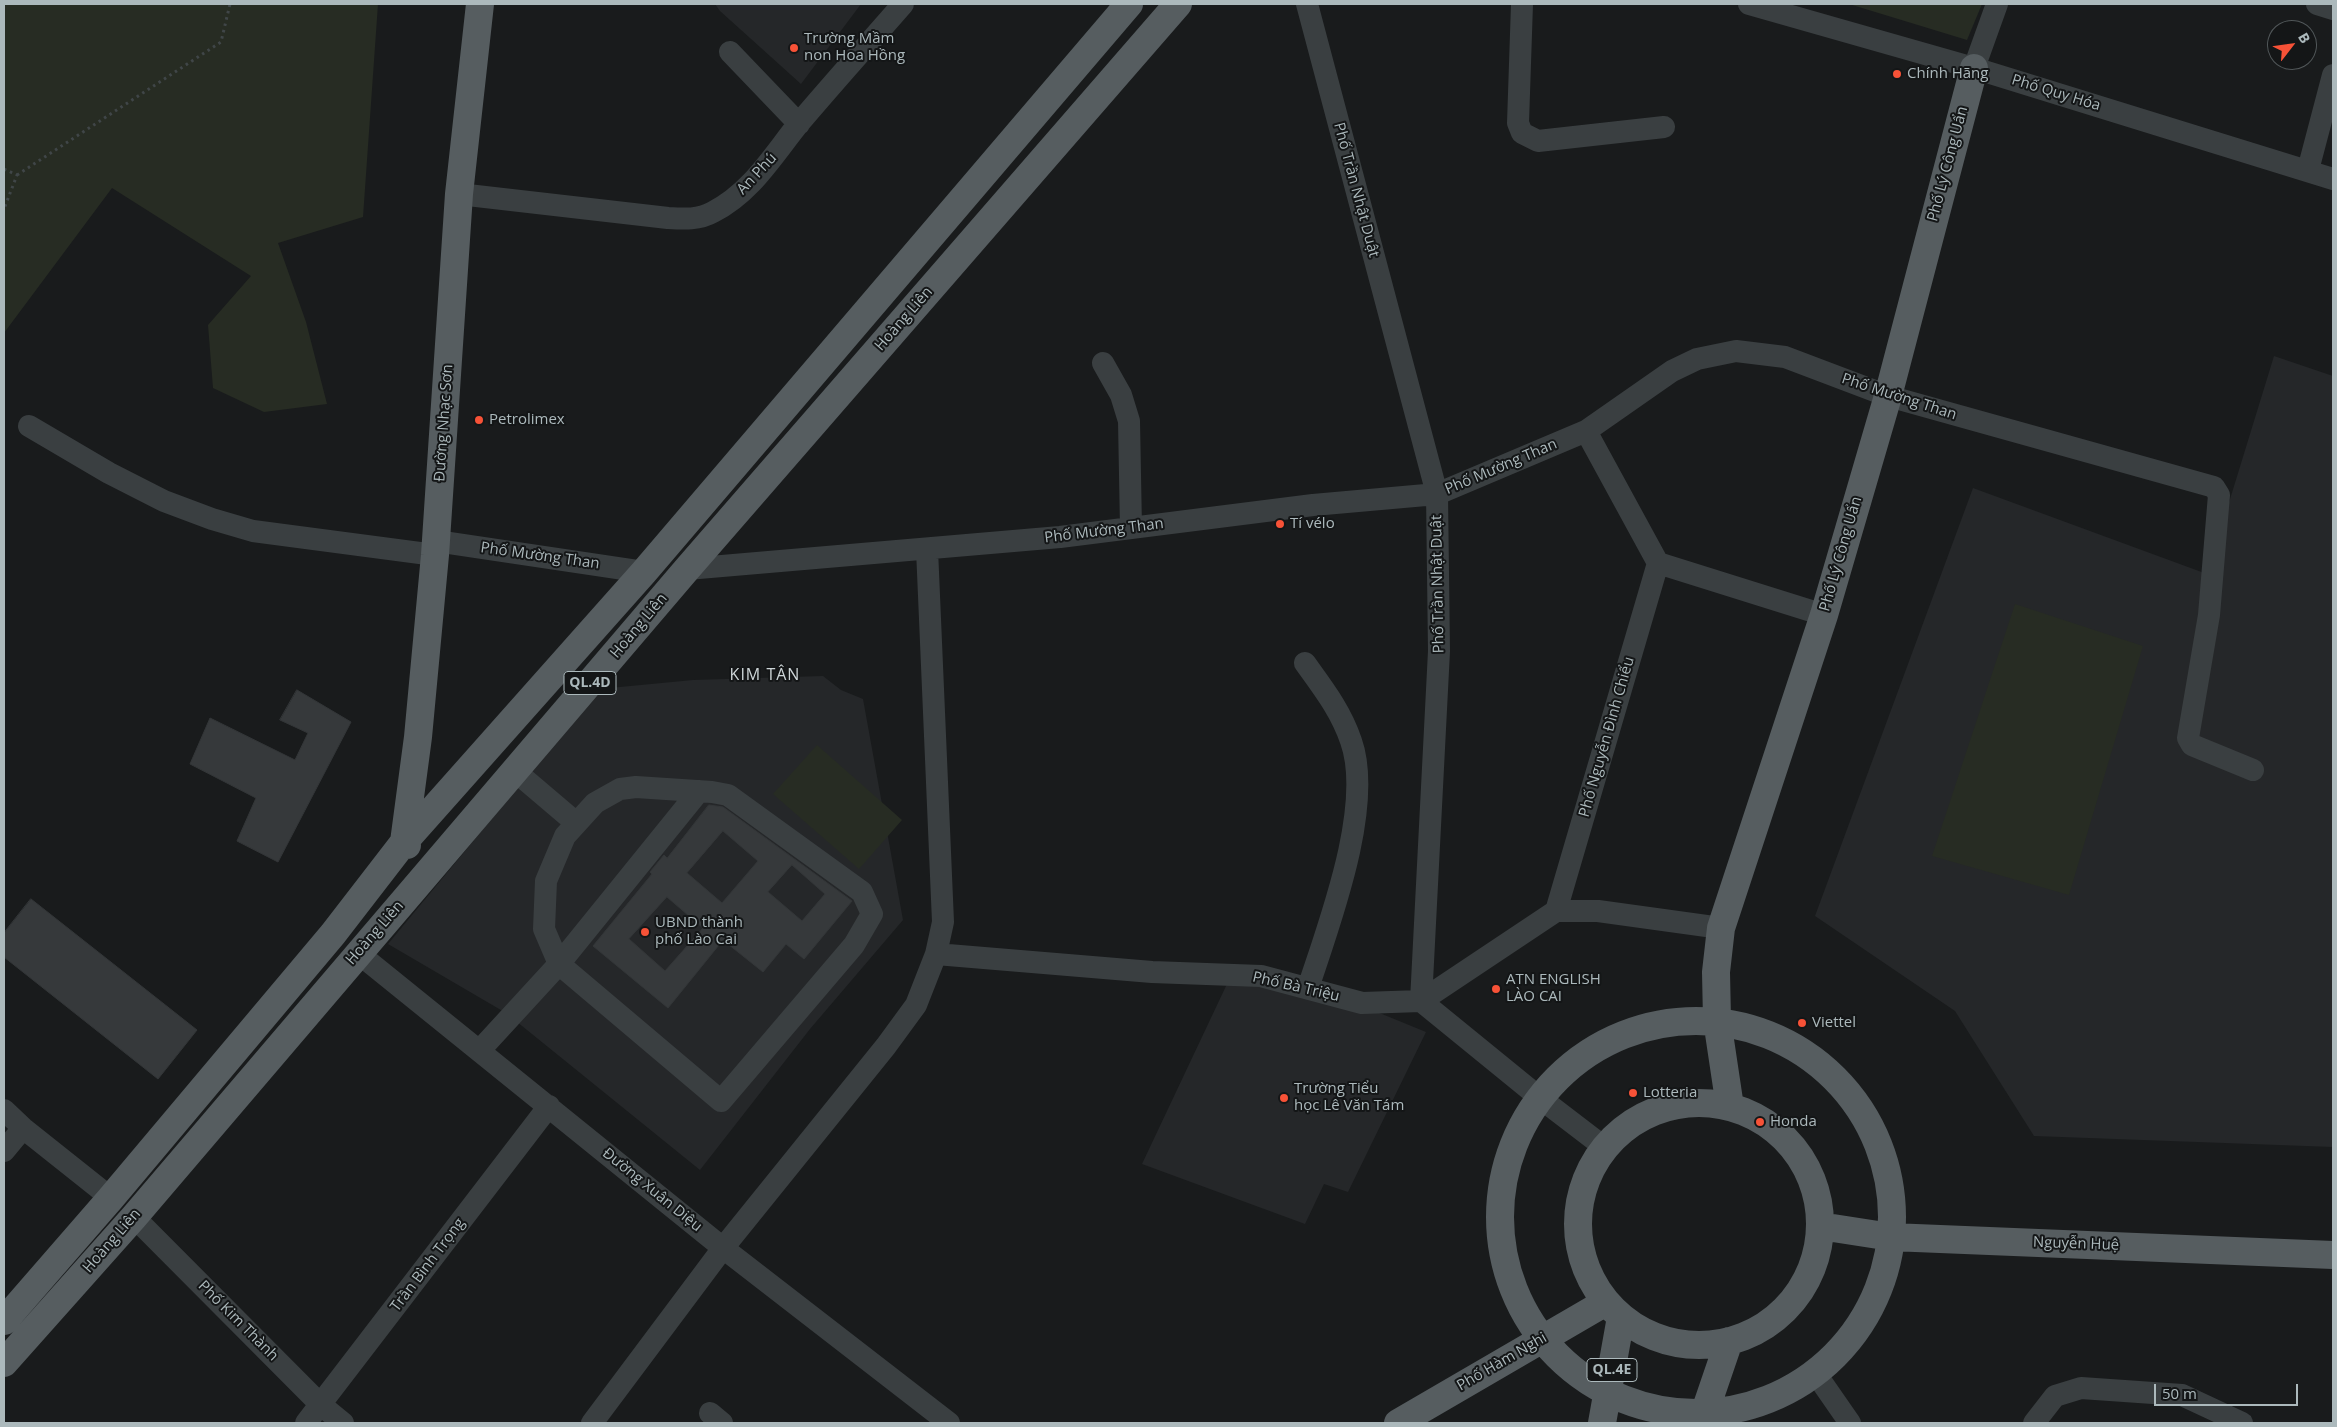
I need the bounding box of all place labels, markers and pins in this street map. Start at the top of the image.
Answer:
place label: Trường Mầm non Hoa Hồng [804,30,905,65]
marker: Trường Mầm non Hoa Hồng [788,42,800,54]
place label: Chính Hãng [1907,65,1988,83]
marker: Chính Hãng [1891,68,1903,80]
place label: Petrolimex [489,411,565,429]
marker: Petrolimex [473,414,485,426]
place label: Tí vélo [1290,515,1335,533]
marker: Tí vélo [1274,518,1286,530]
place label: UBND thành phố Lào Cai [655,914,743,949]
marker: UBND thành phố Lào Cai [639,926,651,938]
place label: ATN ENGLISH LÀO CAI [1506,971,1601,1006]
marker: ATN ENGLISH LÀO CAI [1490,983,1502,995]
place label: Viettel [1812,1014,1856,1032]
marker: Viettel [1796,1017,1808,1029]
place label: Trường Tiểu học Lê Văn Tám [1294,1080,1404,1115]
place label: Lotteria [1643,1084,1697,1102]
marker: Lotteria [1627,1087,1639,1099]
marker: Trường Tiểu học Lê Văn Tám [1278,1092,1290,1104]
place label: Honda [1770,1113,1817,1131]
marker: Honda [1754,1116,1766,1128]

